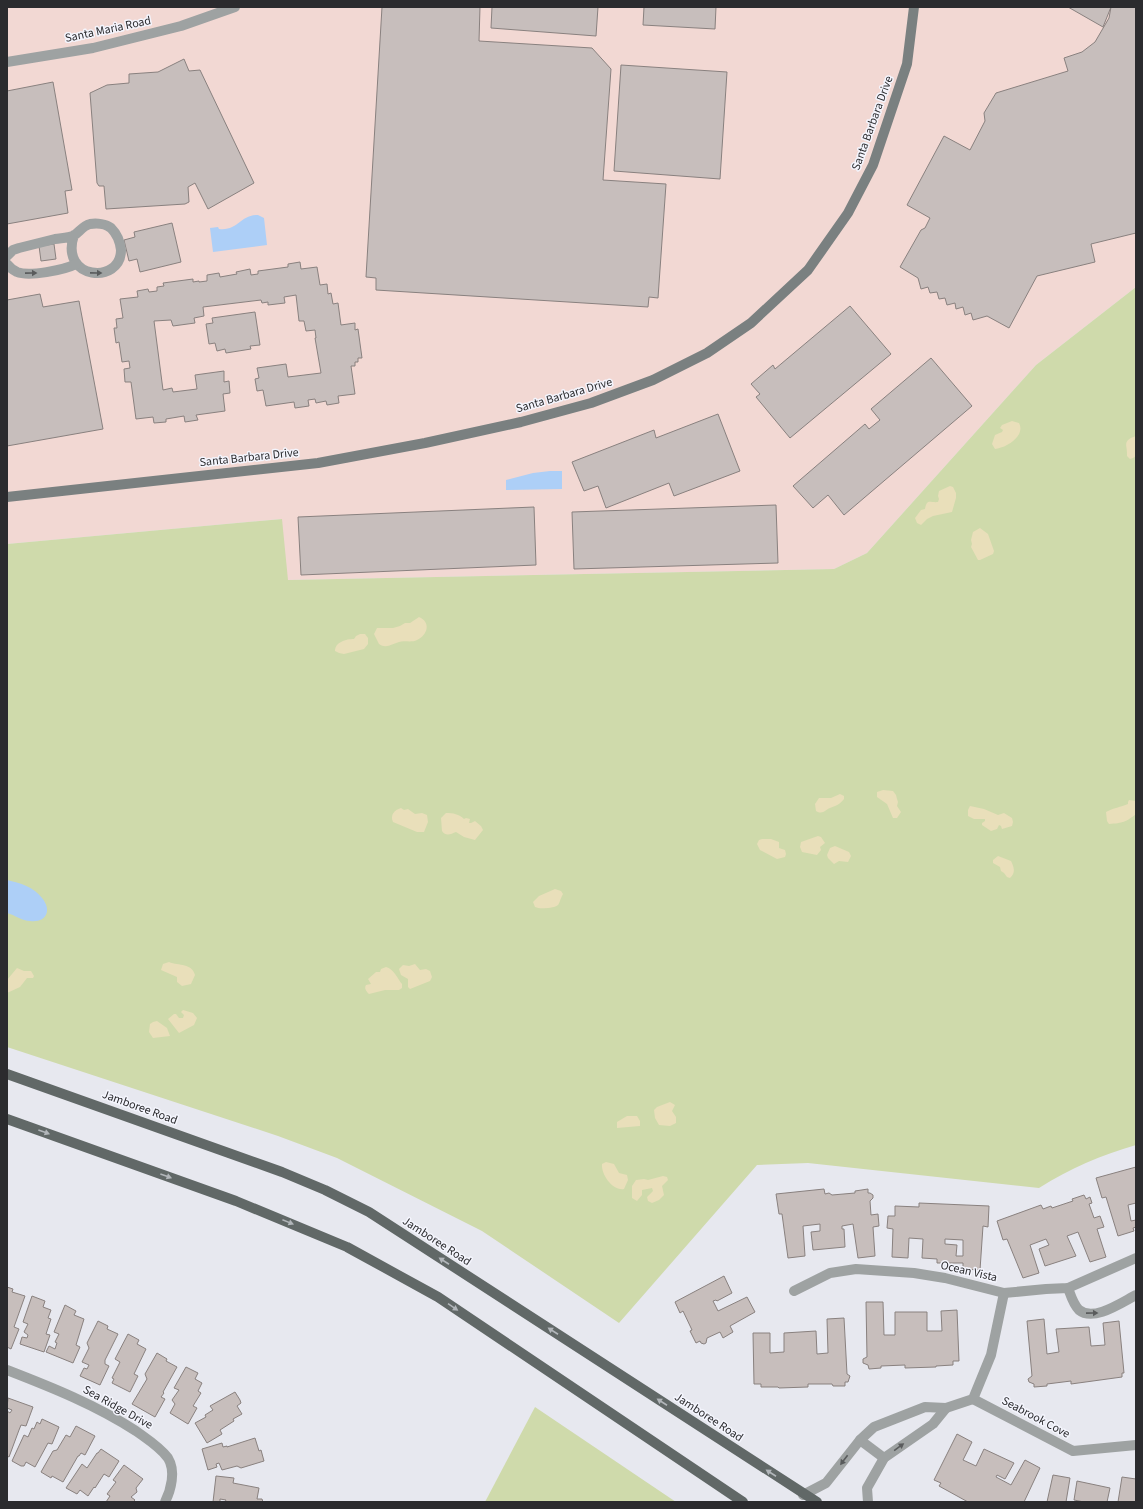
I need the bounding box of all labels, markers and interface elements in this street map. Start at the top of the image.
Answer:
street label: Santa Maria Road [64,12,153,47]
street label: Santa Barbara Drive [847,74,897,173]
one-way arrow [90,269,102,276]
one-way arrow [25,270,38,276]
street label: Santa Barbara Drive [514,374,614,417]
street label: Santa Barbara Drive [199,444,299,471]
street label: Jamboree Road [100,1086,180,1129]
one-way arrow [38,1130,50,1136]
one-way arrow [161,1173,173,1179]
street label: Jamboree Road [399,1213,474,1270]
one-way arrow [282,1220,294,1226]
one-way arrow [438,1257,450,1264]
street label: Ocean Vista [939,1257,999,1286]
one-way arrow [448,1303,458,1311]
one-way arrow [1086,1310,1099,1316]
one-way arrow [547,1328,559,1335]
street label: Sea Ridge Drive [80,1381,156,1434]
street label: Jamboree Road [671,1389,746,1446]
street label: Seabrook Cove [999,1392,1073,1443]
one-way arrow [656,1399,668,1406]
one-way arrow [894,1443,905,1451]
one-way arrow [840,1454,849,1465]
one-way arrow [766,1469,776,1477]

